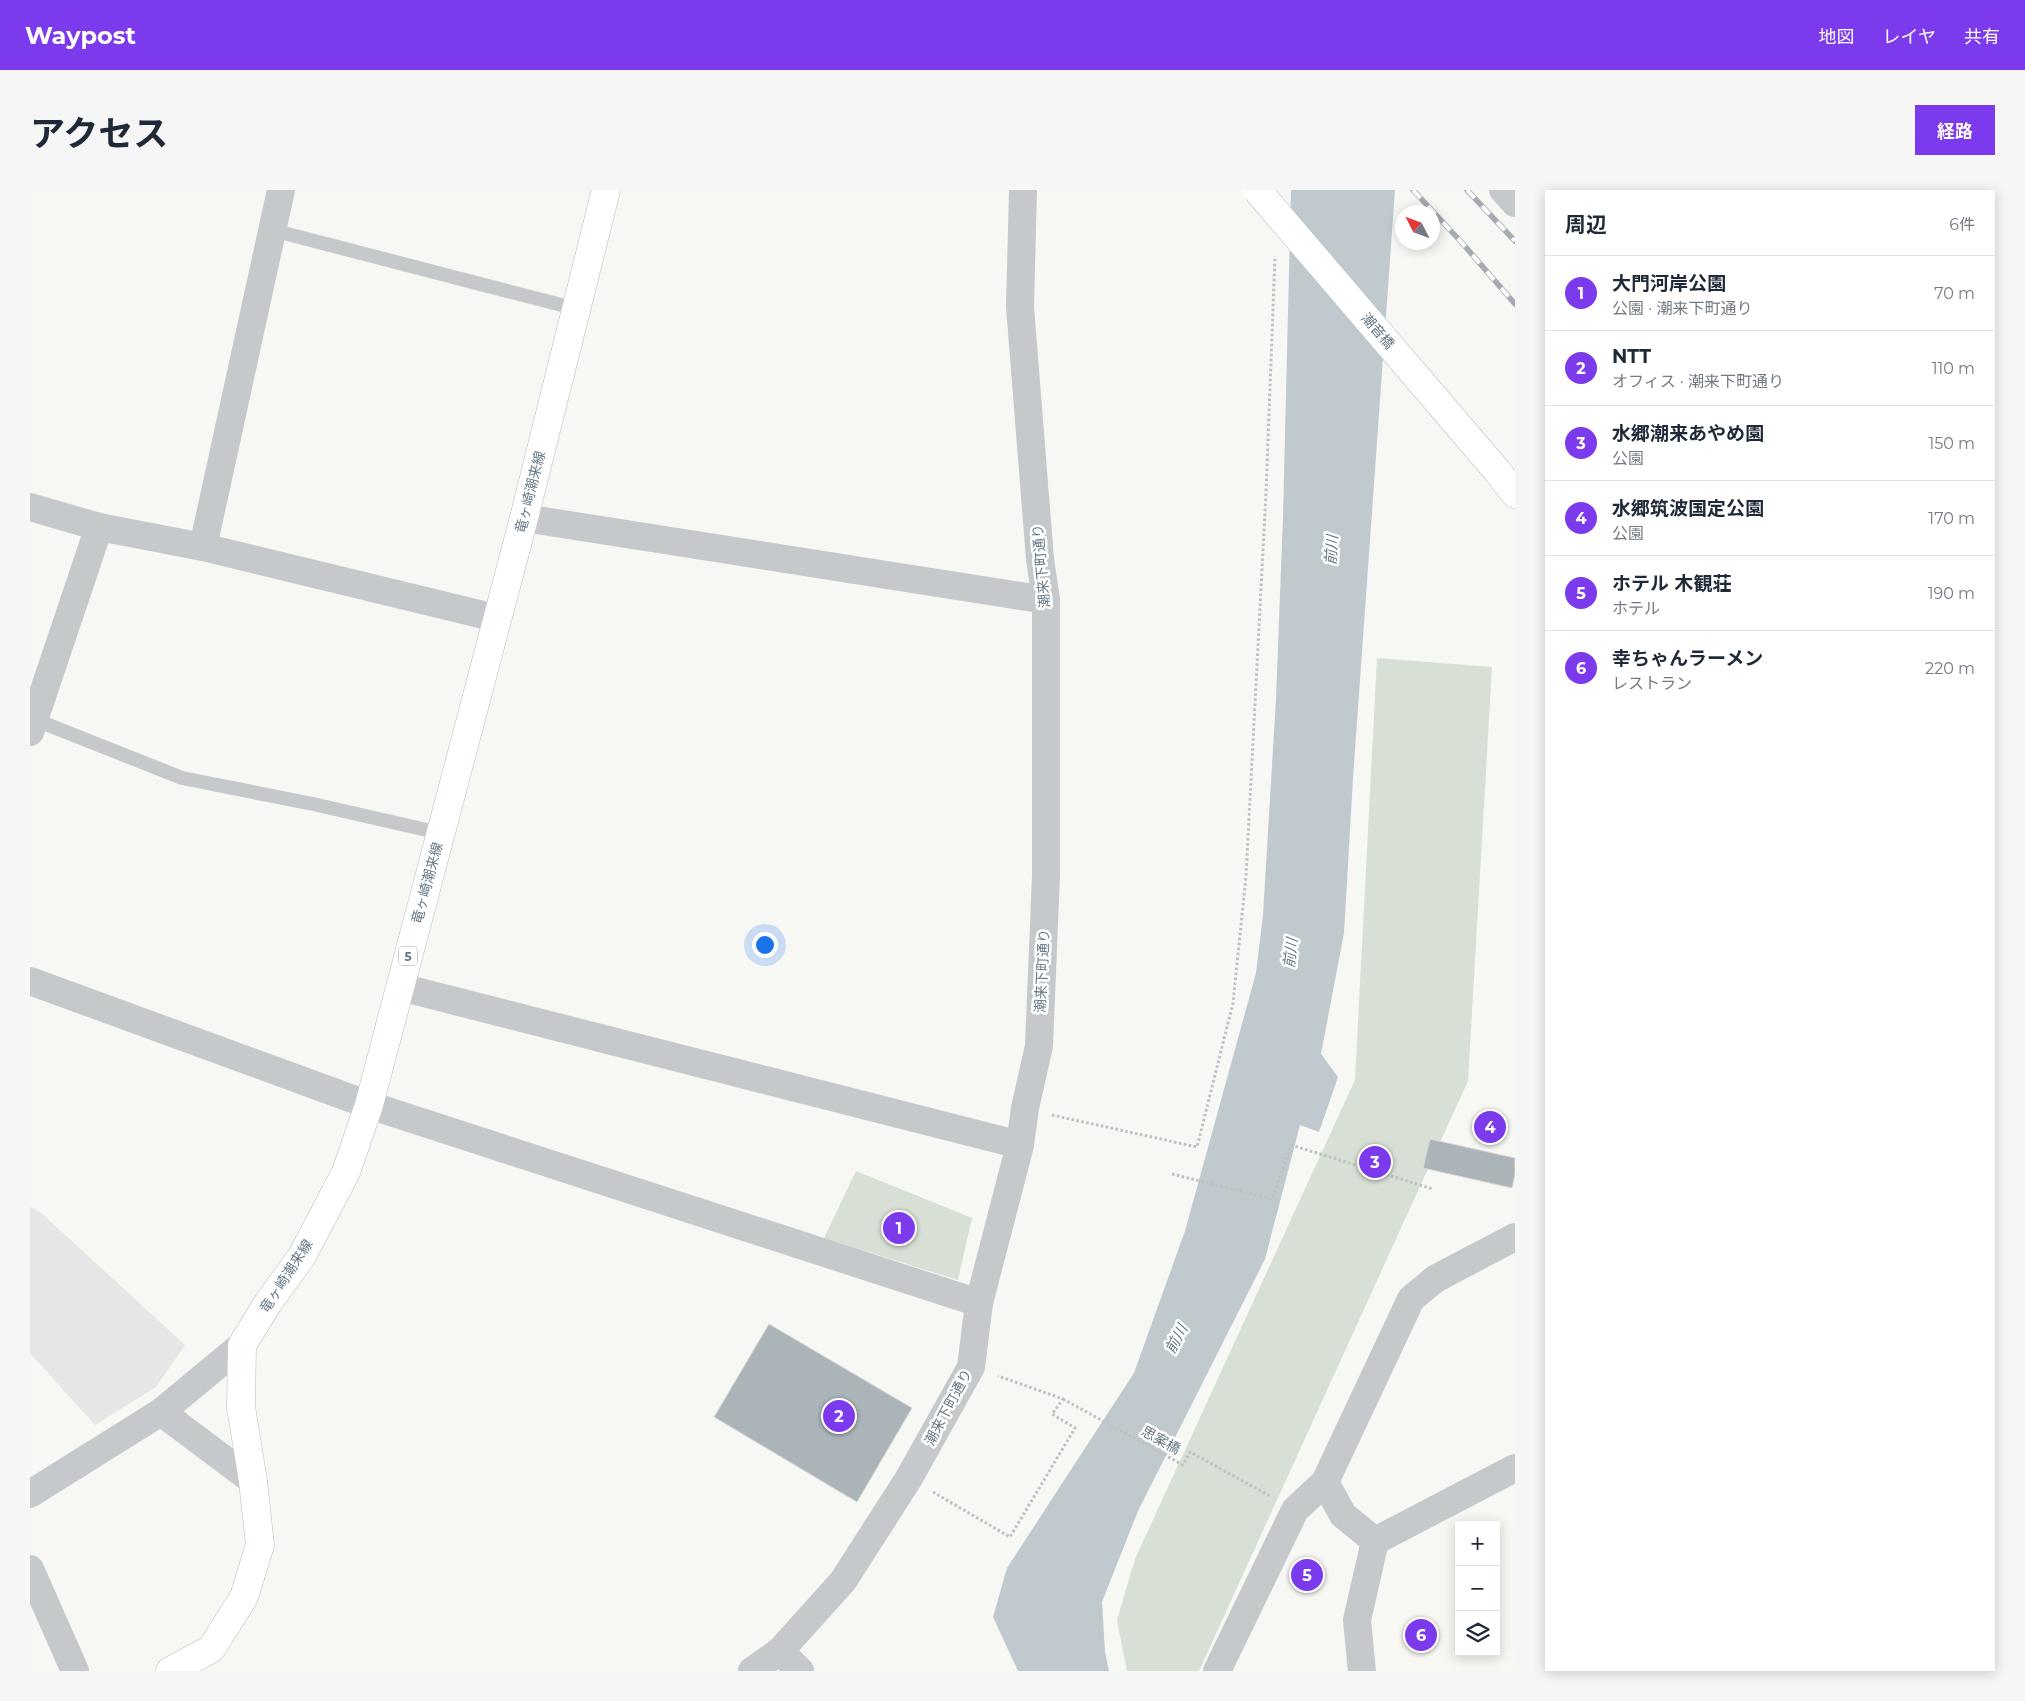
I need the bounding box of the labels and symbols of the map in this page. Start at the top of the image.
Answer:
north arrow [1395,205,1440,250]
street label: 潮音橋 [1357,309,1399,353]
street label: 竜ヶ崎潮来線 [511,449,549,535]
street label: 潮来下町通り [1028,523,1054,609]
water label: 前川 [1320,532,1342,566]
street label: 竜ヶ崎潮来線 [407,840,447,926]
street label: 潮来下町通り [1031,929,1053,1013]
your location [752,932,778,958]
water label: 前川 [1279,935,1302,969]
road number: 5 [399,946,417,966]
pin: 4 [1474,1108,1506,1146]
pin: 3 [1359,1143,1391,1181]
pin: 1 [883,1209,915,1247]
street label: 竜ヶ崎潮来線 [256,1236,316,1316]
water label: 前川 [1161,1320,1192,1357]
street label: 潮来下町通り [920,1366,976,1448]
pin: 2 [823,1397,855,1435]
street label: 思案橋 [1138,1422,1184,1458]
pin: 5 [1291,1556,1323,1594]
pin: 6 [1405,1616,1437,1654]

